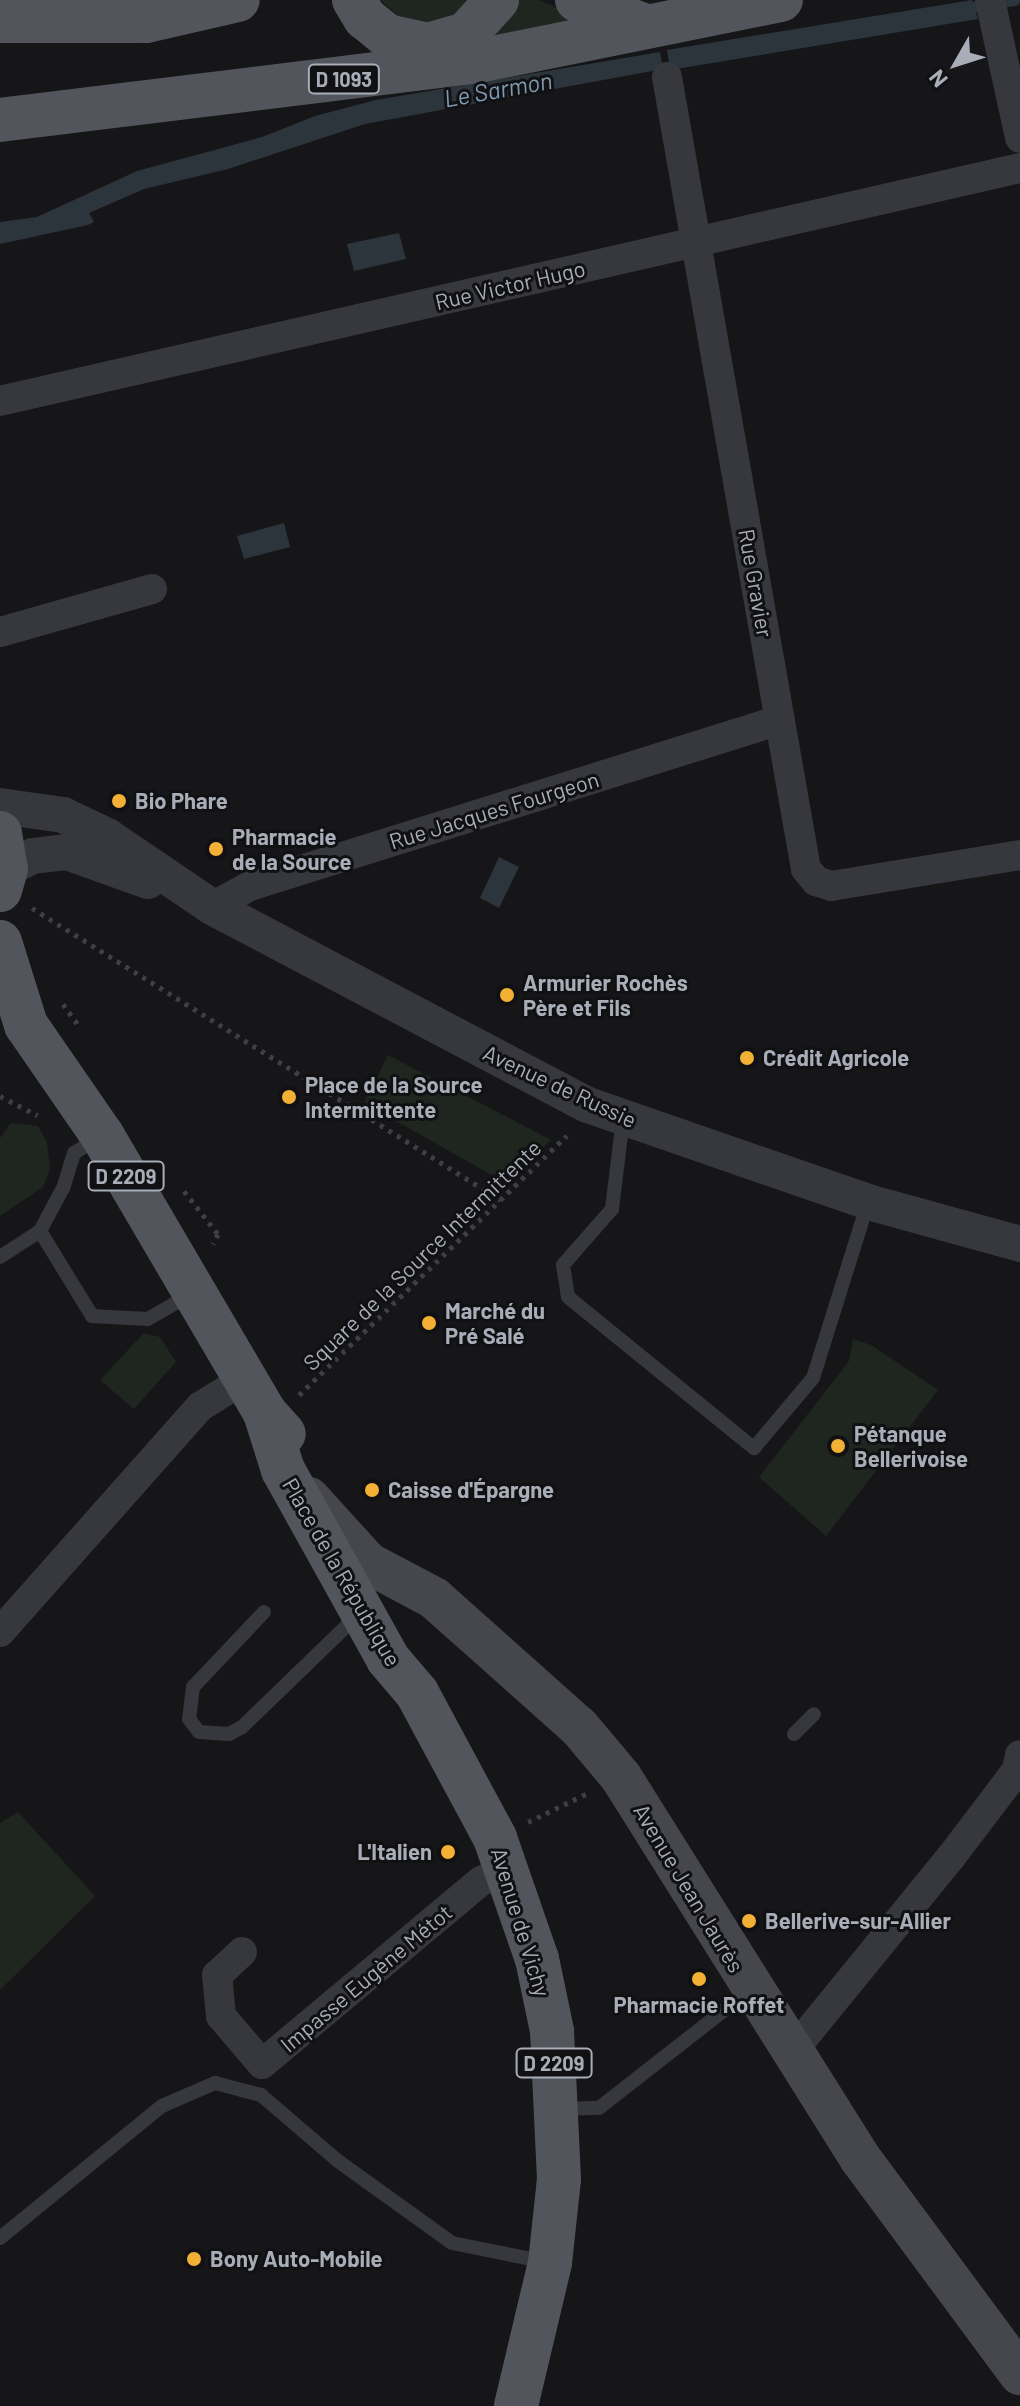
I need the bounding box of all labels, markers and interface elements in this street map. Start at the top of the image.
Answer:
north arrow [916,24,996,104]
road number: D 1093 [306,63,382,95]
water label: Le Sarmon [442,65,554,113]
text: N [923,65,952,93]
street label: Rue Victor Hugo [432,255,588,315]
street label: Rue Gravier [733,527,779,639]
street label: Rue Jacques Fourgeon [386,766,602,854]
place label: Bio Phare [135,788,228,814]
marker: Bio Phare [110,792,128,810]
place label: Pharmacie de la Source [232,823,351,874]
marker: Pharmacie de la Source [207,840,225,858]
place label: Armurier Rochès Père et Fils [523,969,688,1020]
marker: Armurier Rochès Père et Fils [498,986,516,1004]
street label: Avenue de Russie [479,1039,641,1133]
place label: Crédit Agricole [763,1045,909,1071]
marker: Crédit Agricole [738,1049,756,1067]
place label: Place de la Source Intermittente [305,1071,483,1122]
marker: Place de la Source Intermittente [280,1088,298,1106]
street label: Square de la Source Intermittente [298,1134,546,1376]
road number: D 2209 [86,1160,166,1192]
place label: Marché du Pré Salé [445,1297,545,1348]
marker: Marché du Pré Salé [420,1314,438,1332]
place label: Pétanque Bellerivoise [854,1420,968,1472]
marker: Pétanque Bellerivoise [829,1437,847,1455]
street label: Place de la République [277,1473,407,1671]
place label: Caisse d'Épargne [388,1477,554,1503]
marker: Caisse d'Épargne [363,1481,381,1499]
street label: Avenue Jean Jaurès [628,1799,750,1977]
place label: L'Italien [357,1839,432,1865]
marker: L'Italien [439,1843,457,1861]
street label: Avenue de Vichy [486,1844,556,2000]
street label: Impasse Eugène Métot [275,1899,457,2057]
place label: Bellerive-sur-Allier [765,1908,951,1934]
marker: Bellerive-sur-Allier [740,1912,758,1930]
marker: Pharmacie Roffet [690,1970,708,1988]
place label: Pharmacie Roffet [614,1992,784,2018]
road number: D 2209 [514,2047,594,2079]
place label: Bony Auto-Mobile [210,2246,383,2272]
marker: Bony Auto-Mobile [185,2250,203,2268]

